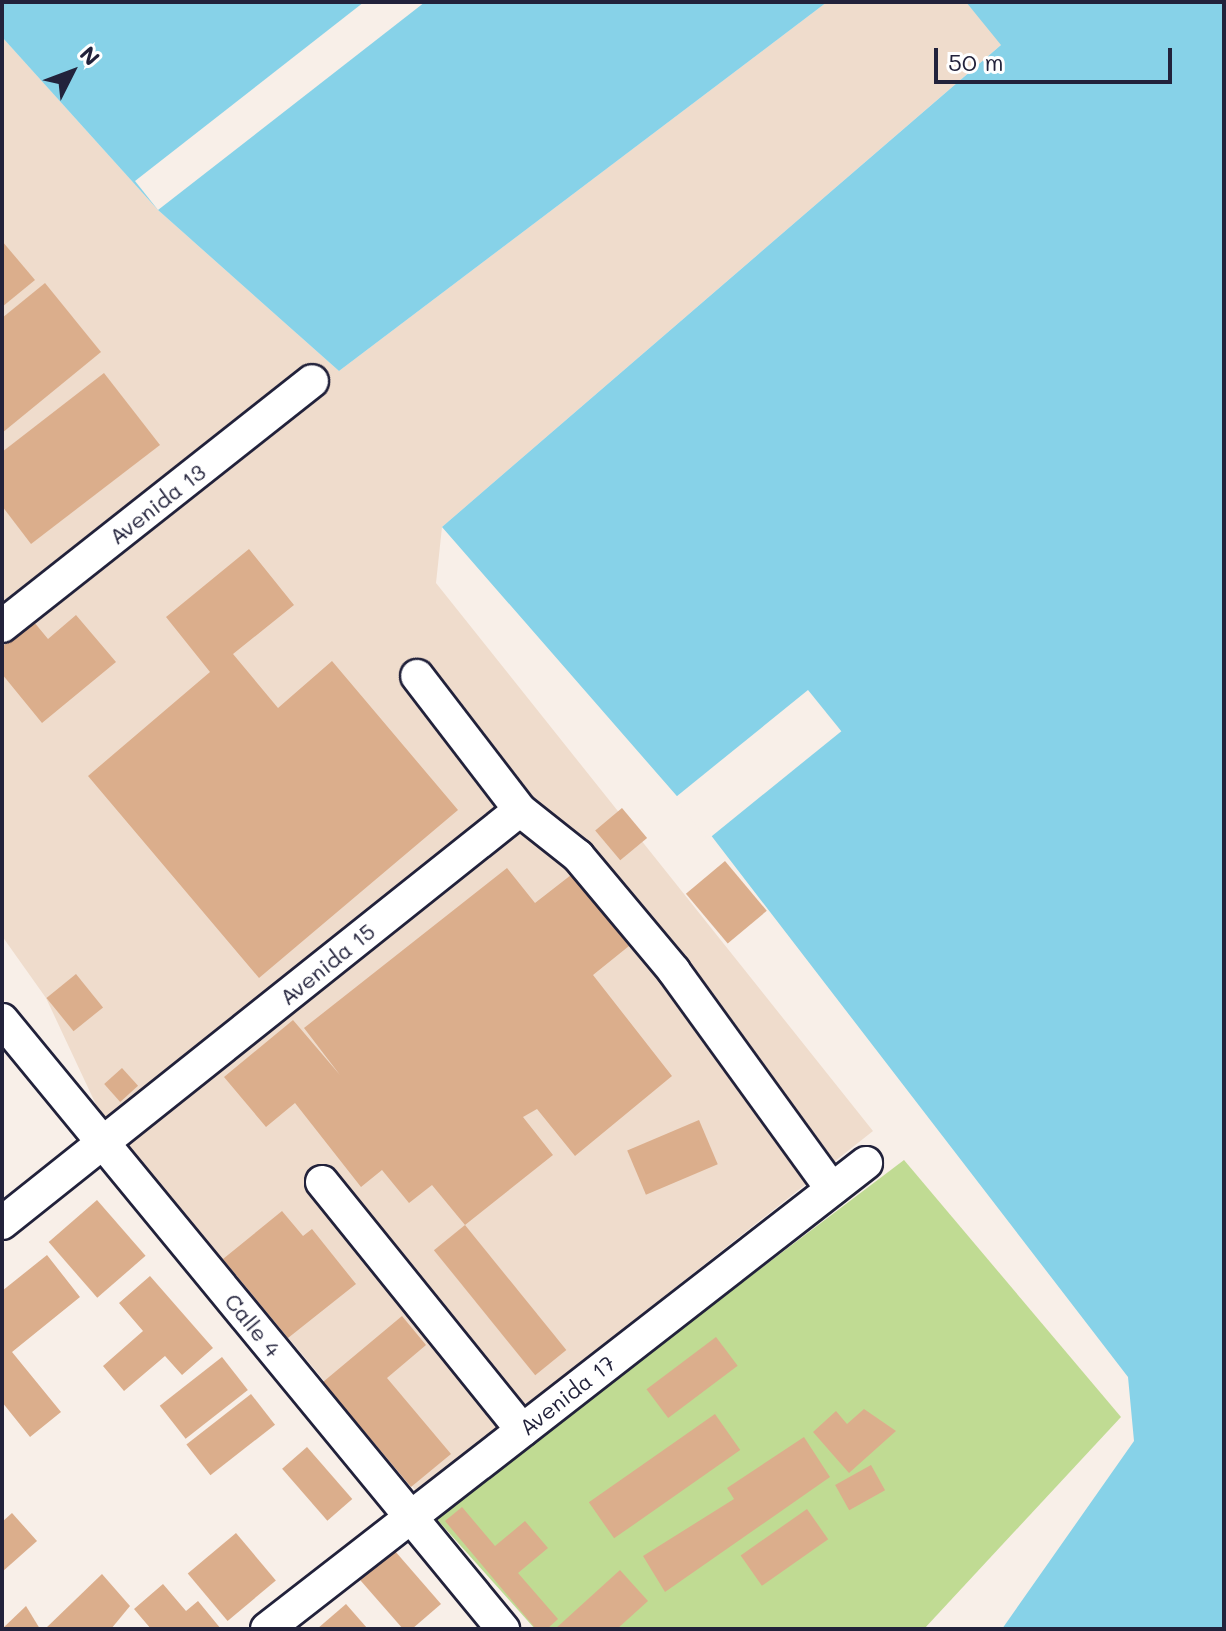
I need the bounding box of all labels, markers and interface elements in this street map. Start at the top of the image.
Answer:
north arrow [32,32,112,112]
scale bar [938,32,1176,82]
text: N [74,40,107,72]
text: 50 m [948,46,1004,77]
street label: Avenida 13 [104,458,210,550]
street label: Avenida 15 [274,918,380,1010]
street label: Calle 4 [219,1288,287,1362]
street label: Avenida 17 [514,1350,620,1440]

